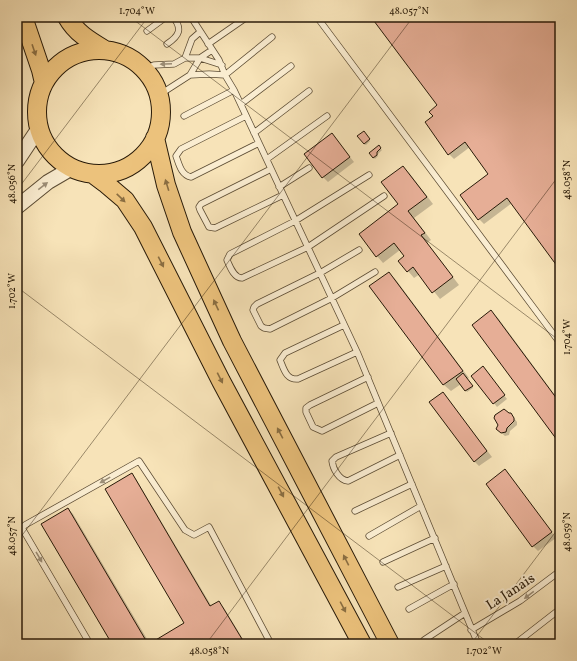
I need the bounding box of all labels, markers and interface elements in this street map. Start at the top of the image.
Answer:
text: 1.704°W [119,4,155,18]
text: 48.057°N [389,4,430,18]
one-way arrow [32,44,38,56]
one-way arrow [160,61,172,68]
text: 48.058°N [560,159,574,200]
text: 48.056°N [5,163,19,204]
one-way arrow [164,179,170,191]
one-way arrow [38,182,49,190]
one-way arrow [116,193,126,202]
one-way arrow [157,256,164,268]
text: 1.702°W [5,273,19,309]
one-way arrow [213,300,219,311]
text: 1.704°W [560,319,574,355]
one-way arrow [217,372,223,384]
one-way arrow [277,428,283,439]
one-way arrow [99,476,111,483]
one-way arrow [278,487,285,498]
text: 48.059°N [560,511,574,552]
text: 48.057°N [5,515,19,556]
one-way arrow [36,551,43,563]
one-way arrow [343,554,349,565]
street label: La Janais [483,569,539,615]
one-way arrow [524,590,534,598]
one-way arrow [339,601,346,613]
text: 48.058°N [189,644,230,658]
text: 1.702°W [466,644,502,658]

